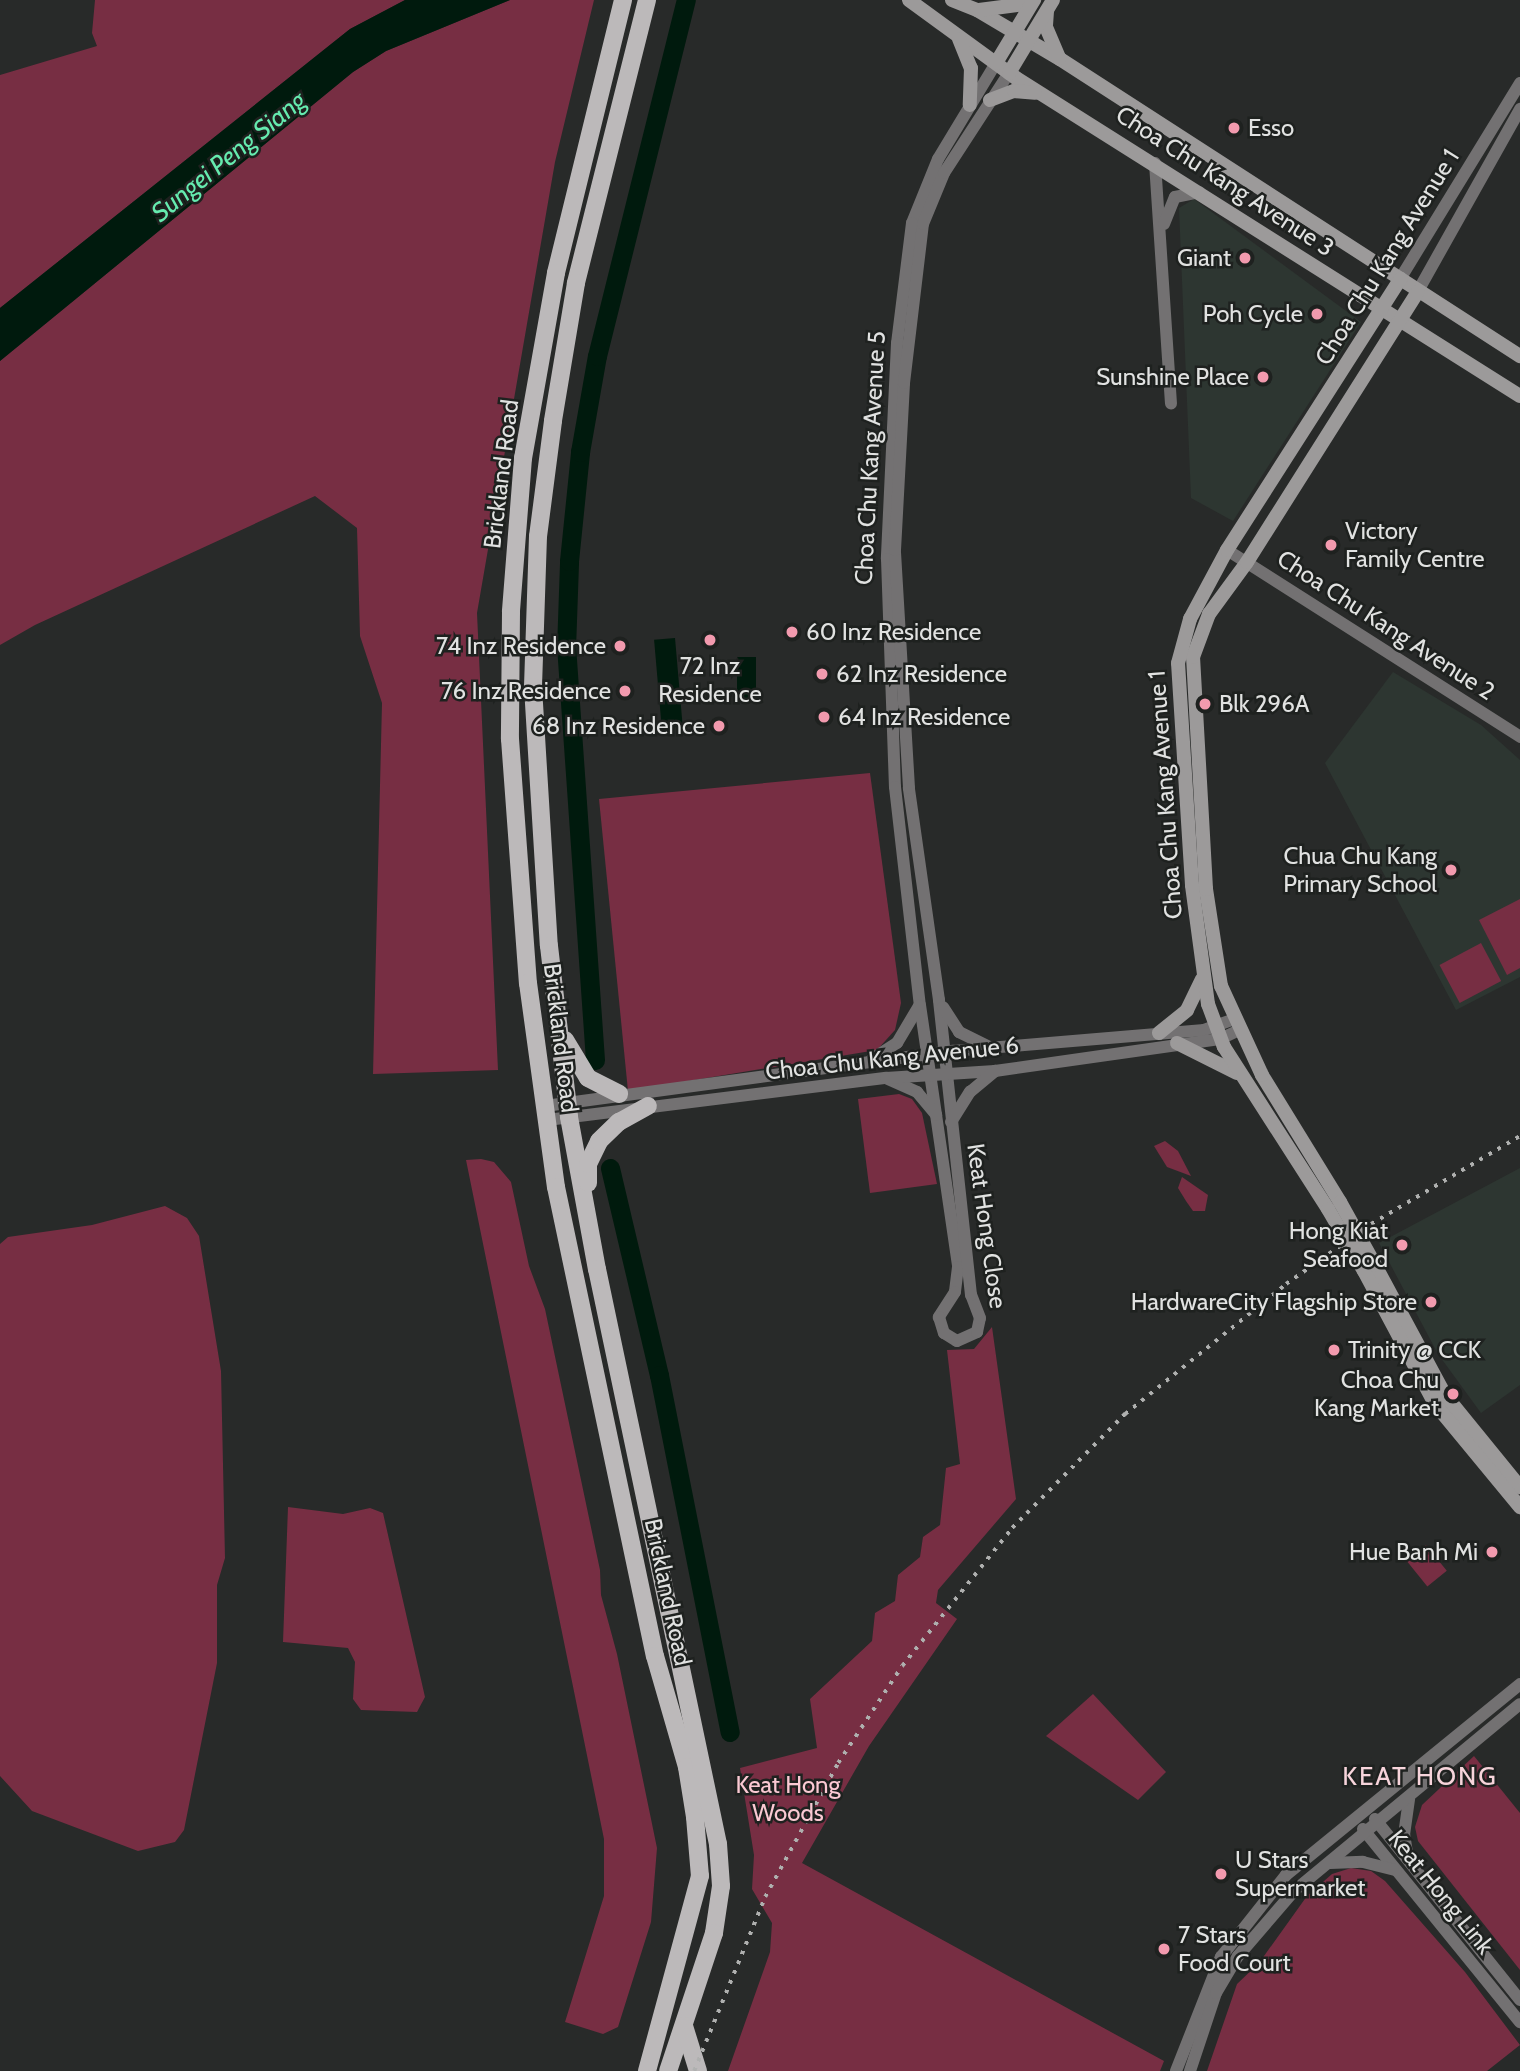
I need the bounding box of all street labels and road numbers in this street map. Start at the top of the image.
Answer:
street label: Choa Chu Kang Avenue 3 [1111,100,1339,262]
street label: Choa Chu Kang Avenue 1 [1309,144,1465,370]
street label: Choa Chu Kang Avenue 5 [849,330,891,586]
street label: Brickland Road [478,398,524,550]
street label: Choa Chu Kang Avenue 2 [1272,544,1500,706]
street label: Choa Chu Kang Avenue 1 [1142,670,1188,920]
street label: Brickland Road [538,962,584,1114]
street label: Choa Chu Kang Avenue 6 [764,1030,1020,1086]
street label: Keat Hong Close [961,1142,1013,1310]
street label: Brickland Road [638,1516,698,1668]
street label: Keat Hong Link [1382,1824,1500,1960]

